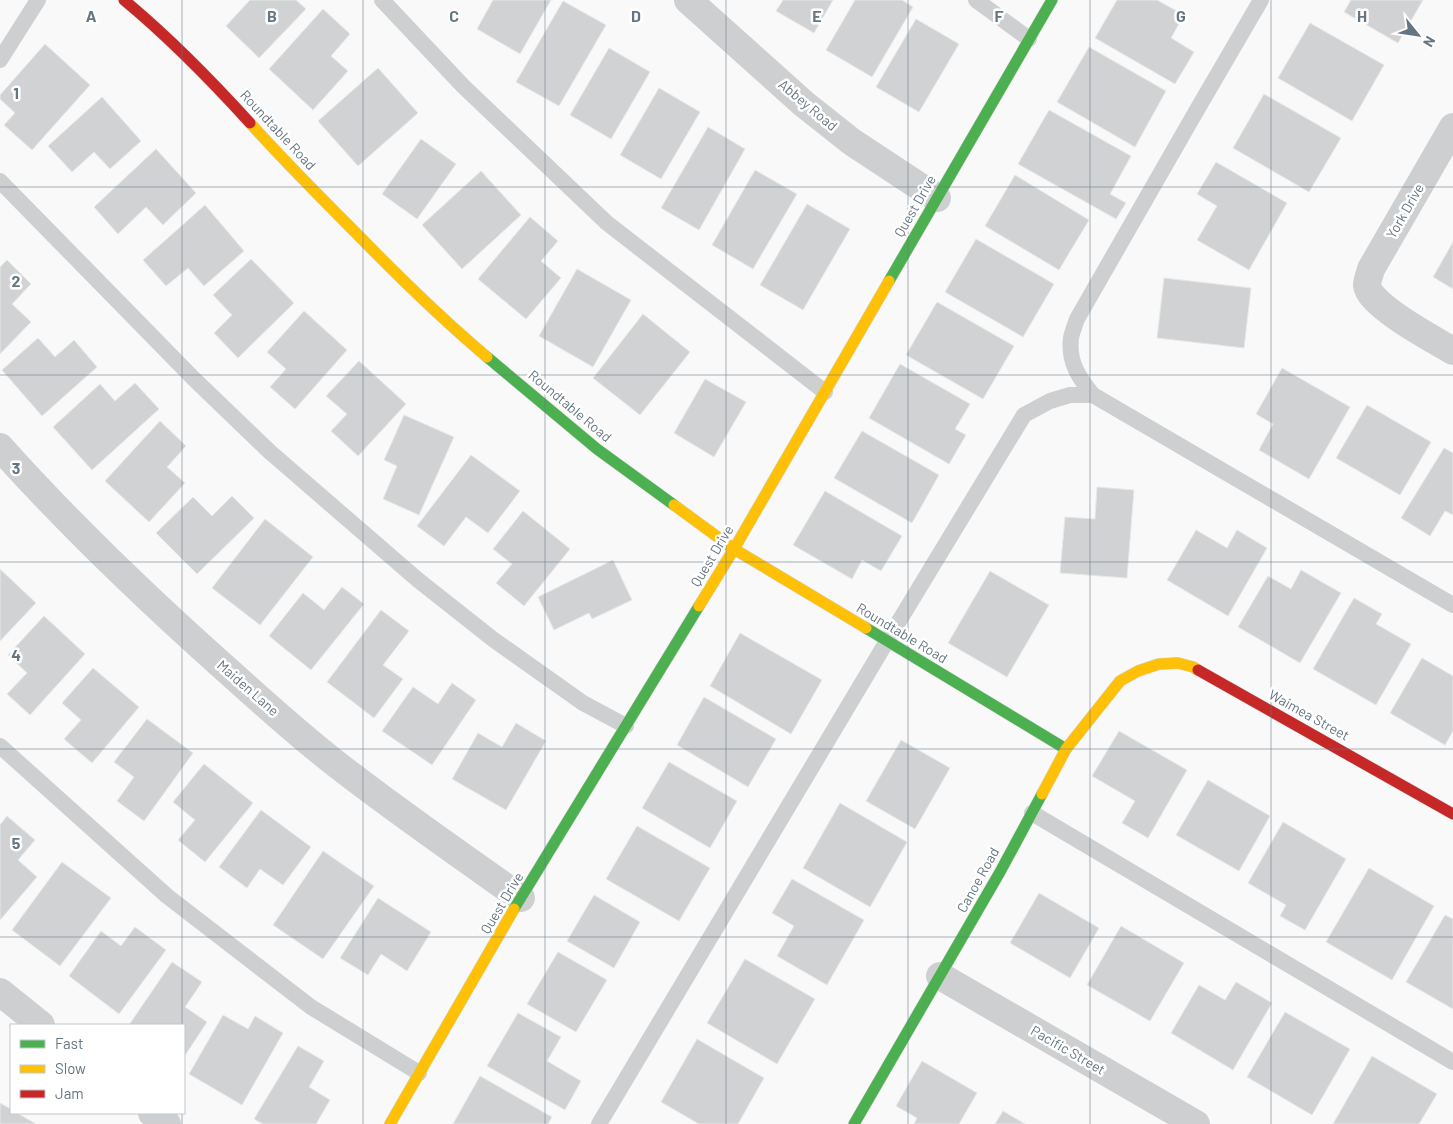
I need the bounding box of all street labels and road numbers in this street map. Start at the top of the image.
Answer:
street label: Abbey Road [776,75,841,134]
street label: Roundtable Road [237,86,320,173]
street label: Quest Drive [890,172,939,240]
street label: York Drive [1382,180,1427,241]
street label: Roundtable Road [525,366,615,445]
street label: Quest Drive [687,522,737,590]
street label: Roundtable Road [854,599,951,666]
street label: Maiden Lane [214,656,283,719]
street label: Waimea Street [1266,685,1352,744]
street label: Canoe Road [953,844,1002,915]
street label: Quest Drive [477,869,527,937]
street label: Pacific Street [1028,1021,1108,1078]

